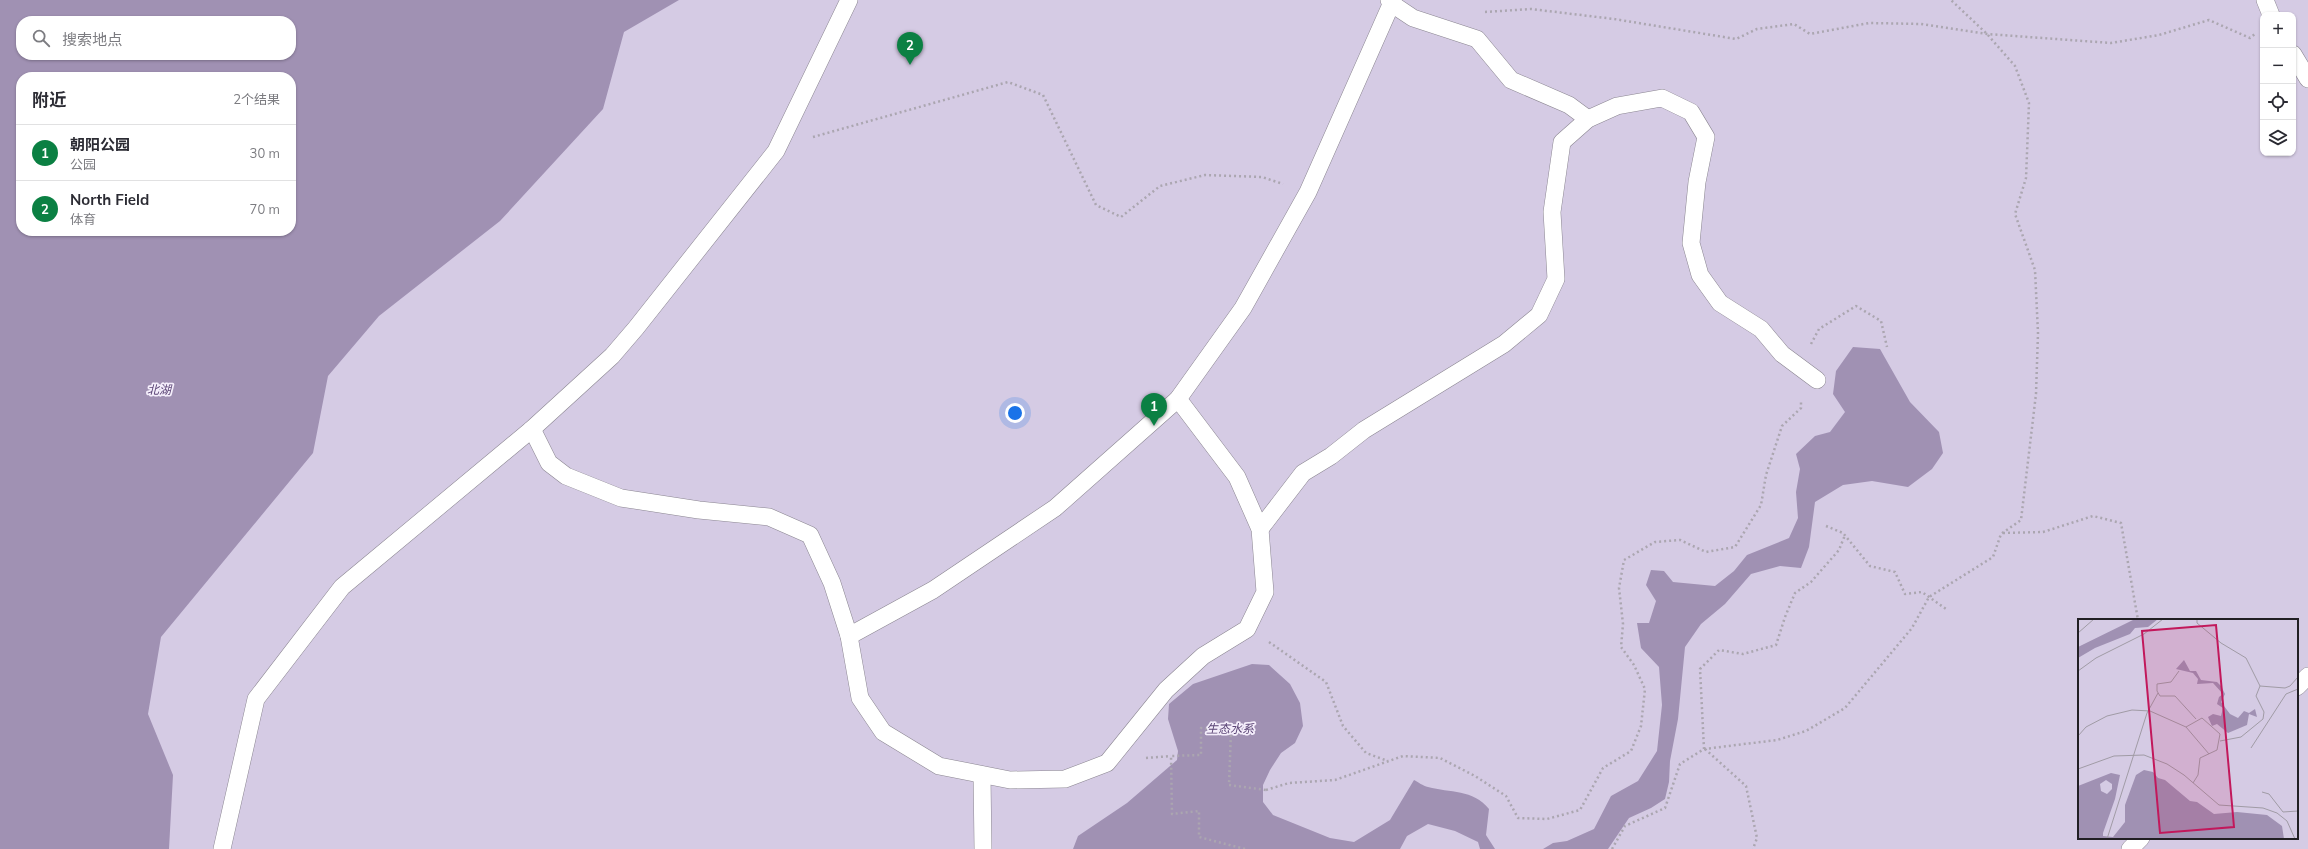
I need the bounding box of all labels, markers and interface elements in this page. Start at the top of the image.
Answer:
map controls [2260,12,2296,156]
button: + [2260,12,2296,48]
search box [16,16,296,60]
icon: search [30,27,52,49]
text: 搜索地点 [62,30,122,49]
pin: 2 [897,32,923,65]
button: − [2260,48,2296,84]
button: locate [2260,84,2296,120]
text: 附近 [32,89,66,110]
text: 2个结果 [233,91,280,107]
button: layers [2260,120,2296,156]
text: 朝阳公园 [70,135,130,154]
text: 1 [41,145,49,161]
text: 30 m [250,145,280,161]
text: 公园 [70,156,96,172]
text: North Field [70,190,149,209]
text: 2 [41,201,49,217]
text: 70 m [250,201,280,217]
text: 体育 [70,211,96,227]
water label: 北湖 [147,382,173,397]
pin: 1 [1141,393,1167,426]
your location [1005,403,1025,423]
inset map [2078,619,2298,839]
water label: 生态水系 [1206,721,1255,736]

